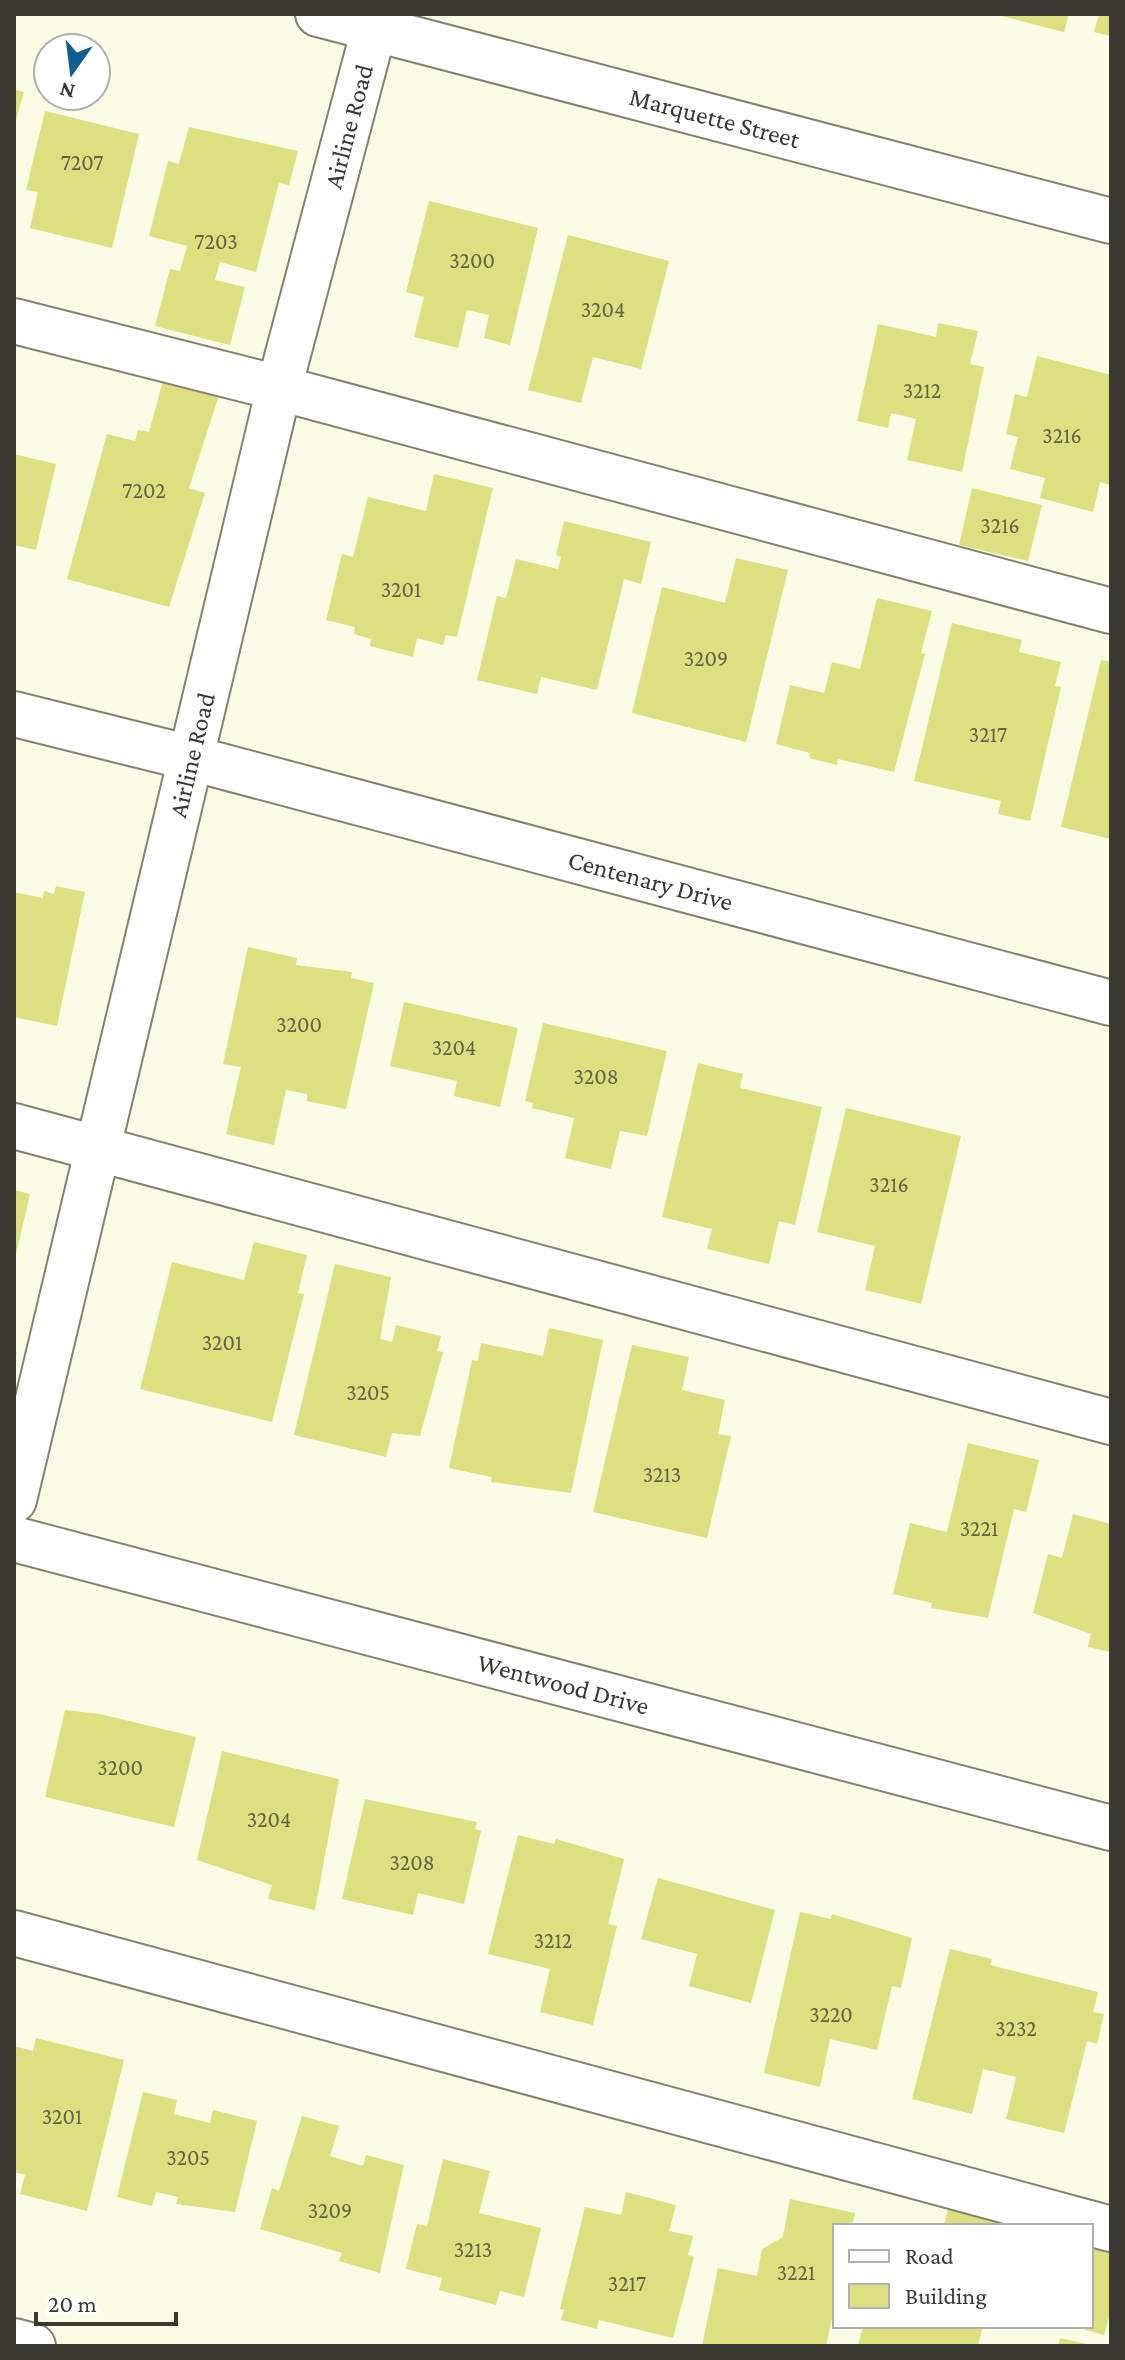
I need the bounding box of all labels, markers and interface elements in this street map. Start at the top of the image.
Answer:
north arrow [32,32,112,112]
street label: Airline Road [318,61,379,191]
text: N [57,77,78,105]
street label: Marquette Street [626,81,804,154]
house number: 7207 [61,150,103,175]
house number: 7203 [194,229,238,254]
house number: 3200 [449,248,495,273]
house number: 3204 [581,297,625,322]
house number: 3212 [903,378,941,403]
house number: 3216 [1042,423,1082,448]
house number: 7202 [122,478,166,503]
house number: 3216 [980,513,1020,538]
house number: 3201 [381,577,421,602]
house number: 3209 [684,646,728,671]
street label: Airline Road [163,689,221,820]
house number: 3217 [969,722,1007,747]
street label: Centenary Drive [565,845,736,916]
house number: 3200 [276,1012,322,1037]
house number: 3204 [432,1035,476,1060]
house number: 3208 [573,1064,619,1089]
house number: 3216 [869,1172,909,1197]
house number: 3201 [202,1330,242,1355]
house number: 3205 [346,1380,390,1405]
house number: 3213 [643,1462,681,1487]
house number: 3221 [960,1516,998,1541]
street label: Wentwood Drive [474,1647,652,1720]
house number: 3200 [97,1755,143,1780]
house number: 3204 [247,1807,291,1832]
house number: 3208 [389,1850,435,1875]
house number: 3212 [534,1928,572,1953]
house number: 3220 [809,2002,853,2027]
house number: 3232 [995,2016,1037,2041]
house number: 3201 [42,2104,82,2129]
house number: 3205 [166,2145,210,2170]
house number: 3209 [308,2198,352,2223]
legend [833,2224,1093,2328]
house number: 3213 [454,2237,492,2262]
text: Road [905,2242,954,2269]
house number: 3221 [777,2260,815,2285]
house number: 3217 [608,2271,646,2296]
scale bar [36,2276,176,2326]
text: Building [905,2282,987,2309]
text: 20 m [48,2290,97,2317]

